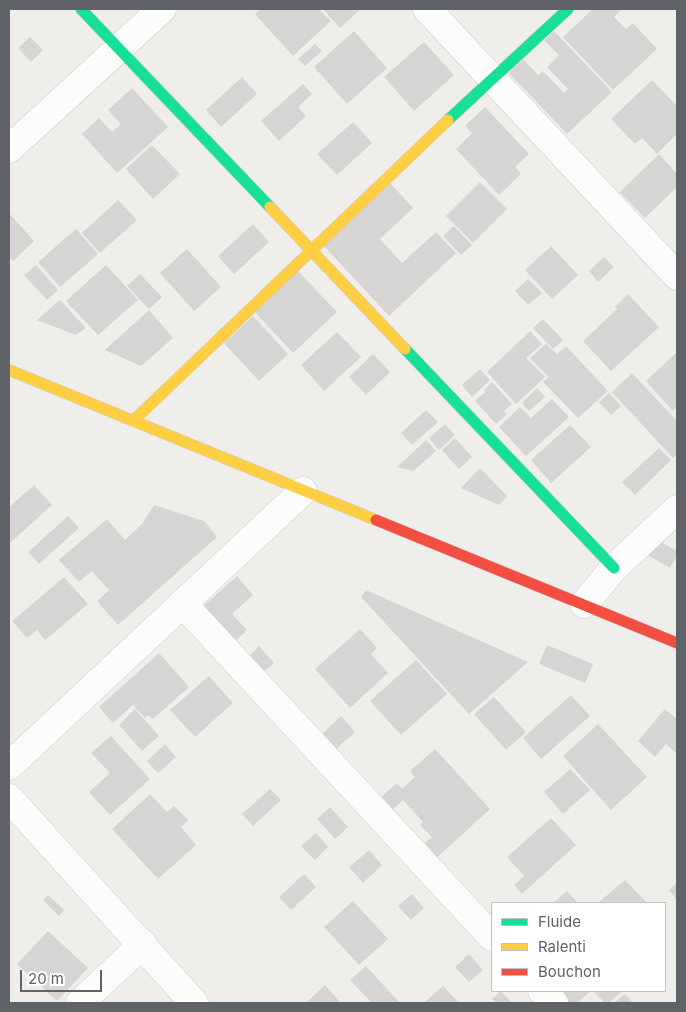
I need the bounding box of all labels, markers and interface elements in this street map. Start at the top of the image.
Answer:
legend [491,902,666,992]
text: Fluide [538,912,581,931]
text: Ralenti [538,937,586,956]
scale bar [22,960,105,992]
text: Bouchon [538,962,601,981]
text: 20 m [28,969,64,988]

